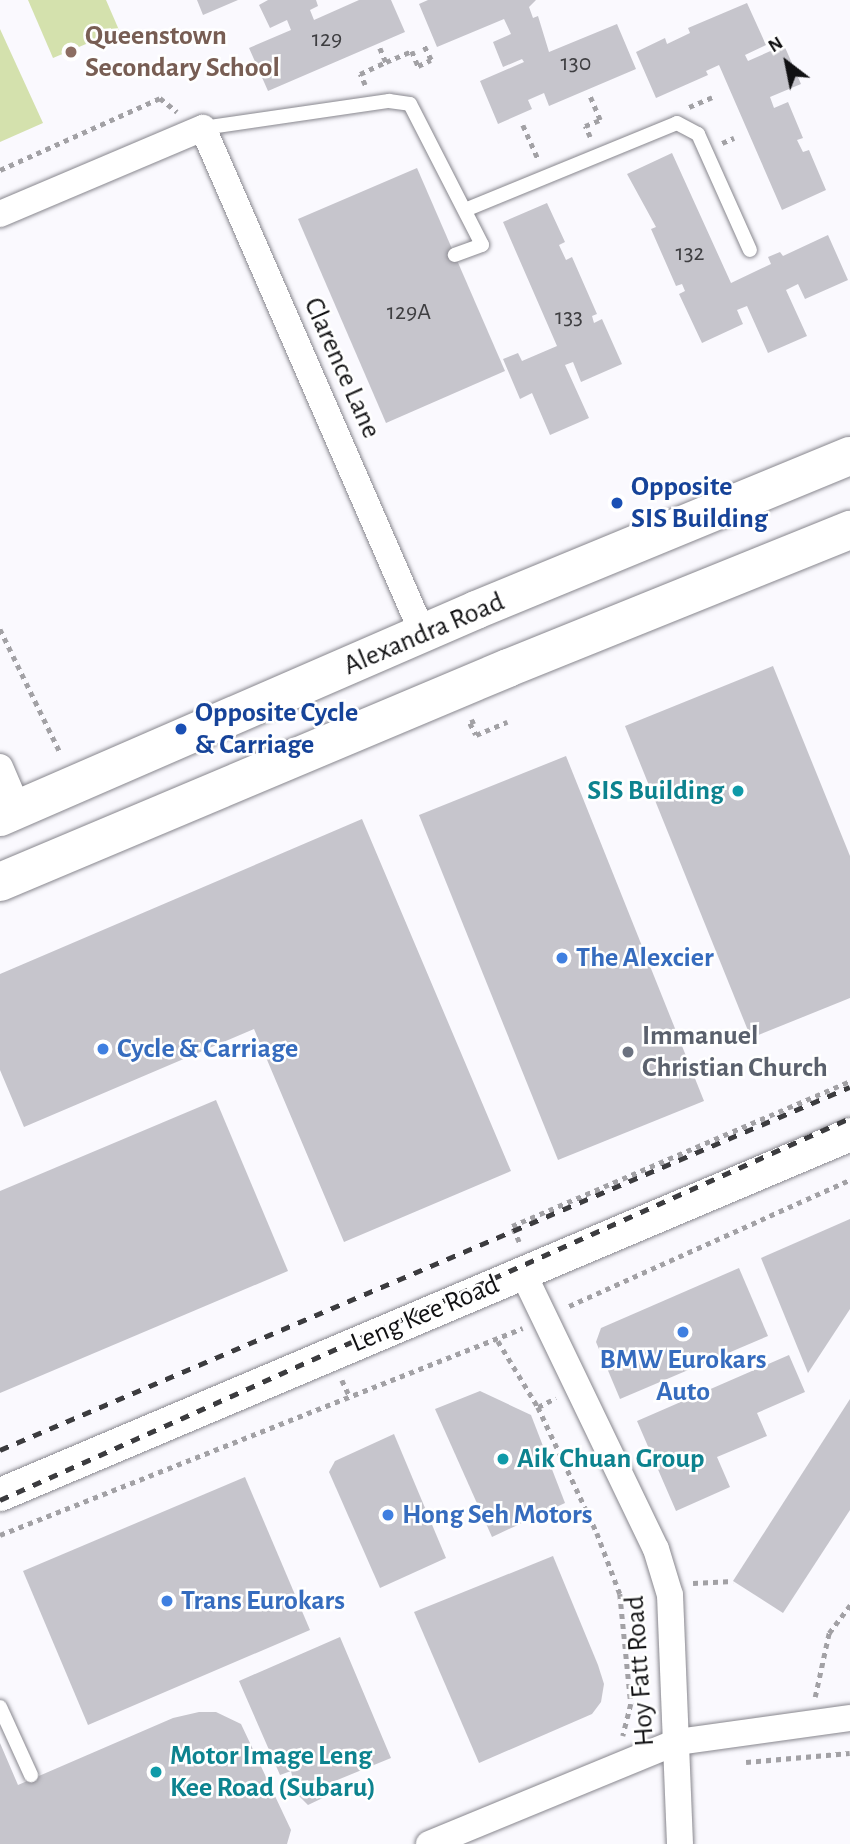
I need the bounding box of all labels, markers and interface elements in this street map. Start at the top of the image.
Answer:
place label: Queenstown Secondary School [85,19,280,85]
house number: 129 [312,26,342,54]
north arrow [752,28,822,98]
text: N [765,33,786,56]
marker: Queenstown Secondary School [63,44,79,60]
house number: 130 [561,50,591,78]
house number: 132 [675,240,705,268]
street label: Clarence Lane [296,292,388,444]
house number: 129A [387,299,431,327]
house number: 133 [555,304,583,332]
place label: Opposite SIS Building [631,470,768,536]
marker: Opposite SIS Building [609,495,625,511]
street label: Alexandra Road [339,585,509,683]
place label: Opposite Cycle & Carriage [195,696,358,762]
marker: Opposite Cycle & Carriage [173,721,189,737]
place label: SIS Building [587,774,724,808]
marker: SIS Building [730,783,746,799]
place label: The Alexcier [576,941,714,975]
marker: The Alexcier [554,950,570,966]
place label: Immanuel Christian Church [642,1019,828,1085]
place label: Cycle & Carriage [117,1032,298,1066]
marker: Cycle & Carriage [95,1041,111,1057]
marker: Immanuel Christian Church [620,1044,636,1060]
street label: Leng Kee Road [346,1268,504,1360]
marker: BMW Eurokars Auto [675,1324,691,1340]
place label: BMW Eurokars Auto [600,1343,766,1409]
place label: Aik Chuan Group [517,1442,705,1476]
marker: Aik Chuan Group [495,1451,511,1467]
place label: Hong Seh Motors [402,1498,593,1532]
marker: Hong Seh Motors [380,1507,396,1523]
place label: Trans Eurokars [181,1584,345,1618]
marker: Trans Eurokars [159,1593,175,1609]
street label: Hoy Fatt Road [618,1595,662,1747]
place label: Motor Image Leng Kee Road (Subaru) [170,1739,376,1805]
marker: Motor Image Leng Kee Road (Subaru) [148,1764,164,1780]

